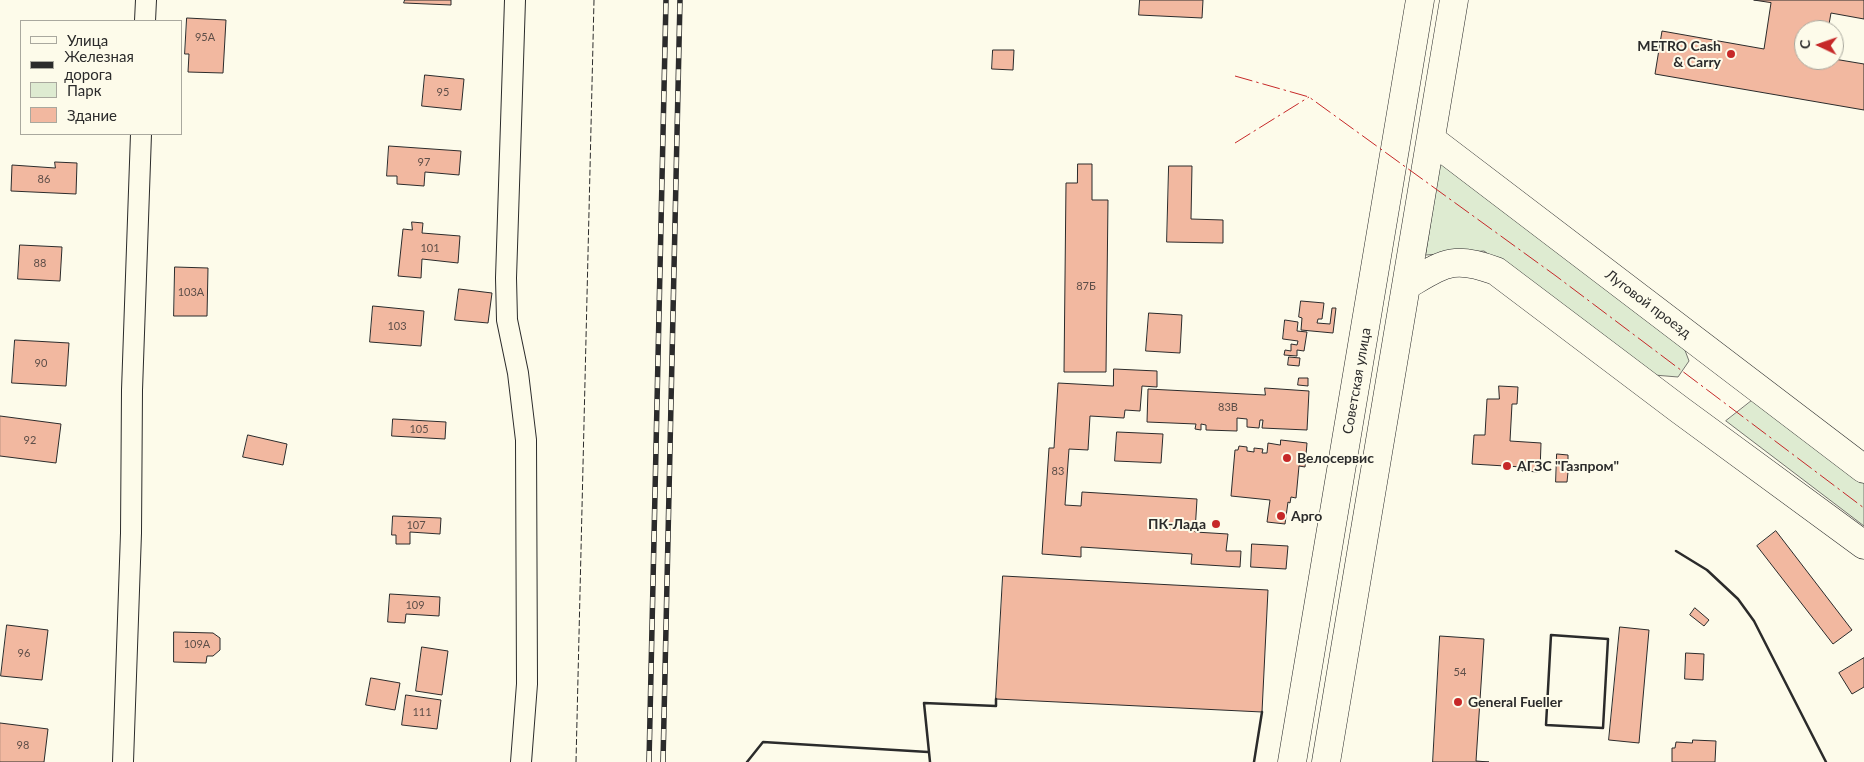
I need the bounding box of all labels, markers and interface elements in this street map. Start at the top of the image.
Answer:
legend [20,20,182,135]
north arrow [1794,20,1844,70]
house number: 95А [195,30,215,44]
text: Улица [67,31,108,49]
place label: METRO Cash & Carry [1637,38,1721,70]
text: С [1796,39,1813,49]
text: Железная дорога [64,47,134,83]
marker: METRO Cash & Carry [1725,48,1737,60]
text: Парк [67,81,101,99]
house number: 95 [437,85,449,99]
text: Здание [67,106,117,124]
house number: 97 [418,155,430,169]
house number: 86 [38,172,50,186]
house number: 101 [420,241,440,255]
house number: 88 [34,256,46,270]
street label: Луговой проезд [1602,266,1694,342]
house number: 87Б [1076,279,1096,293]
house number: 103А [178,285,204,299]
house number: 103 [387,319,407,333]
street label: Советская улица [1339,326,1375,436]
house number: 90 [35,356,47,370]
house number: 83В [1218,400,1238,414]
house number: 105 [409,422,429,436]
house number: 92 [24,433,36,447]
place label: Велосервис [1297,450,1374,466]
marker: Велосервис [1281,452,1293,464]
place label: АГЗС "Газпром" [1517,458,1619,474]
marker: АГЗС "Газпром" [1501,460,1513,472]
house number: 83 [1052,464,1064,478]
place label: Арго [1291,508,1322,524]
marker: Арго [1275,510,1287,522]
place label: ПК-Лада [1148,516,1206,532]
house number: 107 [406,518,426,532]
marker: ПК-Лада [1210,518,1222,530]
house number: 109 [405,598,425,612]
house number: 109А [184,637,210,651]
house number: 96 [18,646,30,660]
house number: 54 [1454,665,1466,679]
place label: General Fueller [1468,694,1563,710]
marker: General Fueller [1452,696,1464,708]
house number: 111 [412,705,432,719]
house number: 98 [17,738,29,752]

